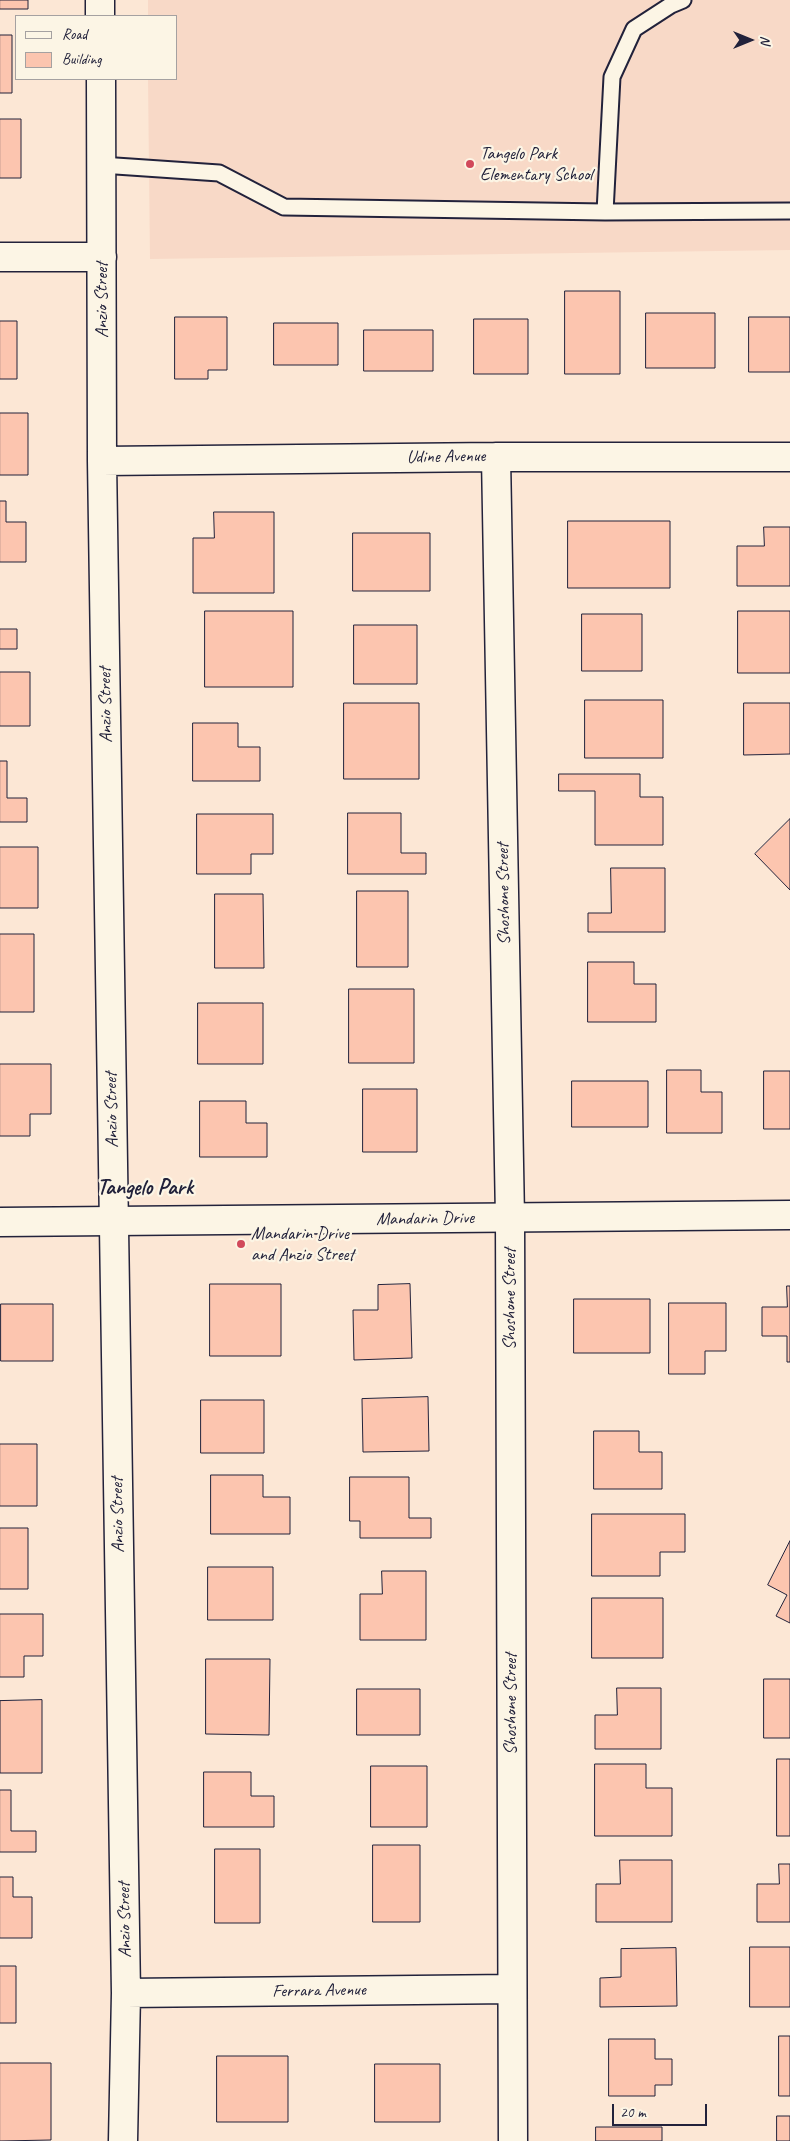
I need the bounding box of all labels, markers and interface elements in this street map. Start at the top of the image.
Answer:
legend [15,15,178,80]
north arrow [725,15,775,65]
text: Road [62,25,87,44]
text: N [757,36,774,44]
text: Building [62,50,101,69]
place label: Tangelo Park Elementary School [480,143,592,186]
marker: Tangelo Park Elementary School [464,158,476,170]
street label: Anzio Street [91,262,113,338]
street label: Udine Avenue [406,446,486,468]
street label: Anzio Street [95,667,117,743]
street label: Shoshone Street [492,843,516,945]
street label: Anzio Street [101,1072,123,1148]
district label: Tangelo Park [97,1175,193,1201]
street label: Mandarin Drive [376,1207,474,1231]
place label: Mandarin Drive and Anzio Street [251,1223,354,1266]
marker: Mandarin Drive and Anzio Street [235,1238,247,1250]
street label: Shoshone Street [499,1248,521,1350]
street label: Anzio Street [107,1477,129,1553]
street label: Shoshone Street [500,1653,522,1755]
street label: Anzio Street [114,1882,136,1958]
street label: Ferrara Avenue [272,1979,366,2003]
scale bar [615,2094,710,2126]
text: 20 m [620,2103,646,2122]

